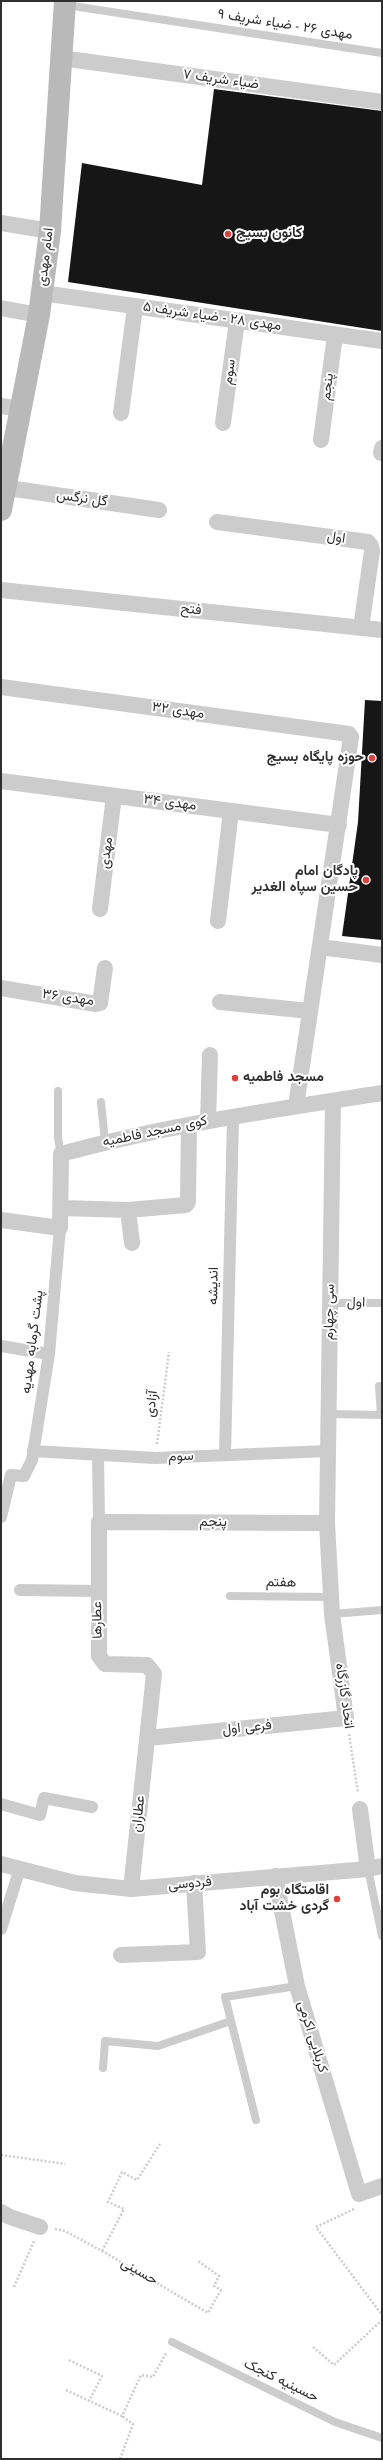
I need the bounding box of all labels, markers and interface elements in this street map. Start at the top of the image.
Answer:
street label: مهدی ۲۶ - ضیاء شریف ۹ [216,6,354,44]
street label: ضیاء شریف ۷ [182,66,260,94]
place label: کانون بسیج [236,226,302,242]
street label: امام مهدی [34,227,58,287]
marker: کانون بسیج [223,229,233,239]
street label: مهدی ۲۸ - ضیاء شریف ۵ [142,299,282,335]
street label: سوم [220,358,240,386]
street label: پنجم [318,372,338,402]
street label: گل نرگس [55,487,109,511]
street label: اول [326,528,346,548]
street label: فتح [180,601,202,619]
street label: مهدی ۳۲ [151,699,205,723]
place label: حوزه پایگاه بسیج [267,750,364,766]
marker: حوزه پایگاه بسیج [367,753,377,763]
street label: مهدی ۳۴ [143,791,197,815]
street label: مهدی [97,836,117,870]
place label: پادگان امام حسین سپاه الغدیر [252,864,358,896]
marker: پادگان امام حسین سپاه الغدیر [361,875,371,885]
street label: مهدی ۳۶ [41,986,95,1010]
place label: مسجد فاطمیه [243,1070,324,1086]
marker: مسجد فاطمیه [230,1073,240,1083]
street label: کوی مسجد فاطمیه [101,1113,209,1151]
street label: اندیشه [205,1267,223,1305]
street label: سی چهارم [321,1284,339,1340]
street label: پشت گرمابه مهدیه [18,1289,48,1395]
street label: اول [347,1294,365,1312]
street label: آزادی [142,1390,162,1418]
street label: سوم [168,1448,194,1466]
street label: پنجم [199,1515,227,1531]
street label: هفتم [266,1574,296,1592]
street label: عطارها [89,1601,107,1639]
street label: اتحاد گازرگاه [331,1662,357,1730]
street label: فرعی اول [221,1717,273,1739]
street label: عطاران [129,1795,149,1833]
street label: فردوسی [167,1874,213,1894]
place label: اقامتگاه بوم گردی خشت آباد [240,1883,329,1916]
marker: اقامتگاه بوم گردی خشت آباد [332,1894,342,1904]
street label: کربلایی اکرمی [293,1999,331,2075]
street label: حسینی [117,2255,161,2289]
street label: حسینیه کنجک [241,2356,321,2406]

